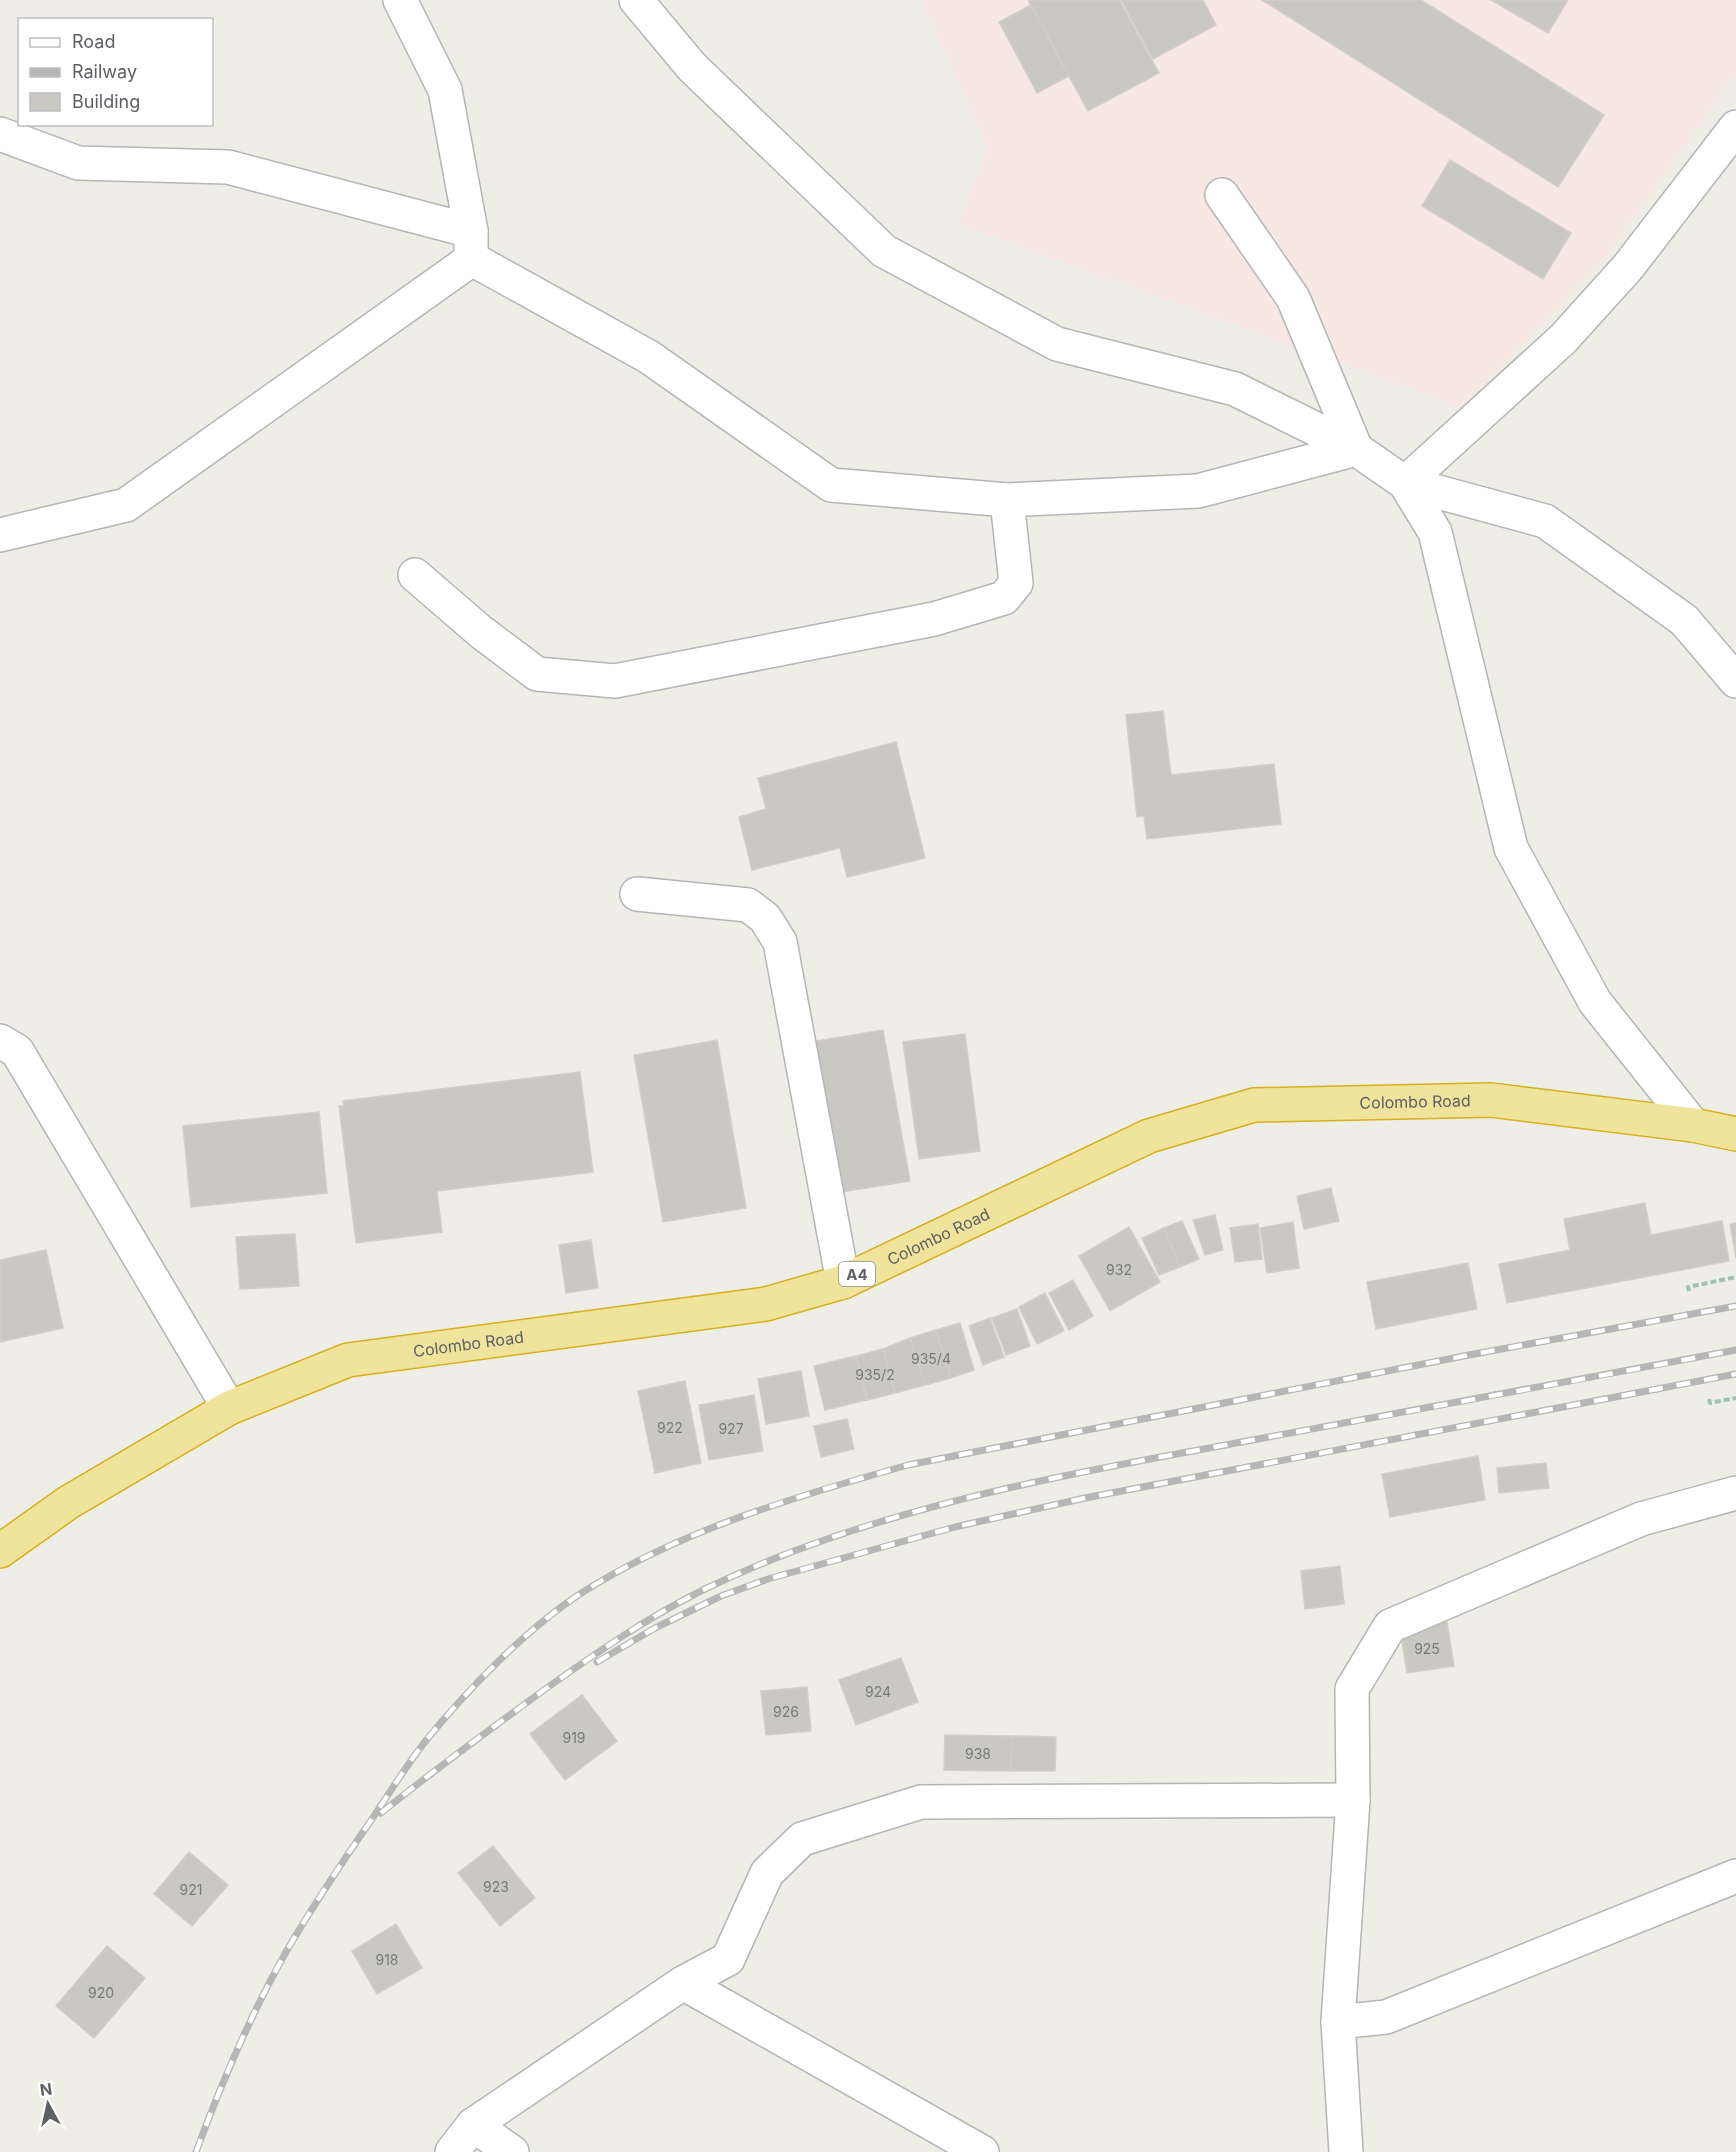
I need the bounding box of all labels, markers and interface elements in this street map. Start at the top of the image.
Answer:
legend [18,18,213,126]
text: Road [72,31,115,52]
text: Railway [72,61,137,82]
text: Building [72,91,140,112]
street label: Colombo Road [1359,1090,1471,1113]
street label: Colombo Road [884,1204,993,1269]
house number: 932 [1106,1261,1132,1278]
road number: A4 [839,1262,875,1286]
street label: Colombo Road [412,1327,525,1361]
house number: 935/4 [911,1350,951,1367]
house number: 935/2 [855,1366,895,1383]
house number: 922 [657,1419,683,1436]
house number: 927 [718,1420,744,1437]
house number: 925 [1414,1640,1440,1657]
house number: 924 [865,1683,891,1700]
house number: 926 [773,1703,799,1720]
house number: 919 [562,1729,586,1746]
house number: 938 [965,1745,991,1762]
house number: 923 [483,1878,509,1895]
house number: 921 [180,1881,202,1898]
house number: 918 [375,1951,399,1968]
house number: 920 [88,1984,114,2001]
north arrow [18,2074,78,2134]
text: N [38,2078,53,2100]

